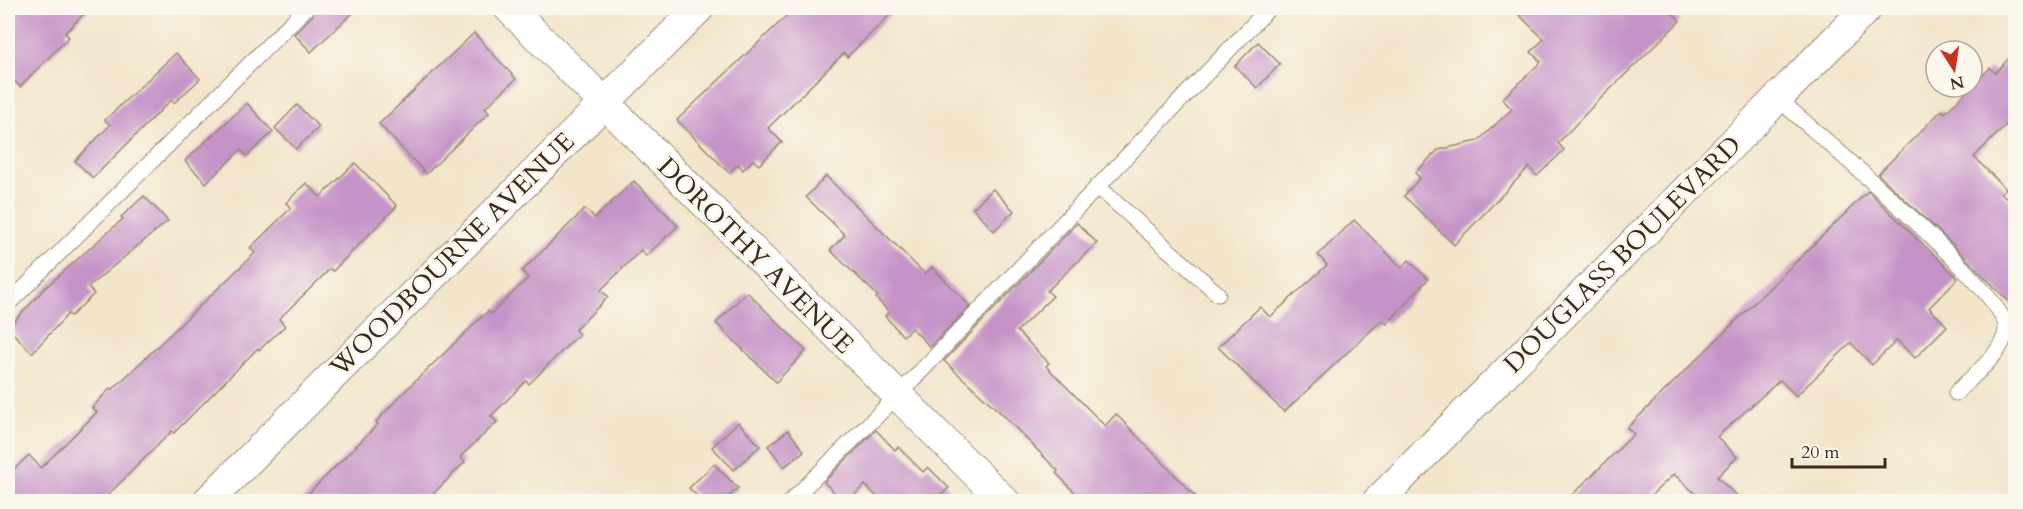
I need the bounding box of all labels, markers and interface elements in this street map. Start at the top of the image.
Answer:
north arrow [1924,39,1984,99]
text: N [1948,70,1966,95]
street label: WOODBOURNE AVENUE [322,124,582,385]
street label: DOUGLASS BOULEVARD [1496,128,1749,381]
street label: DOROTHY AVENUE [650,150,861,361]
scale bar [1792,431,1885,469]
text: 20 m [1801,440,1840,465]

